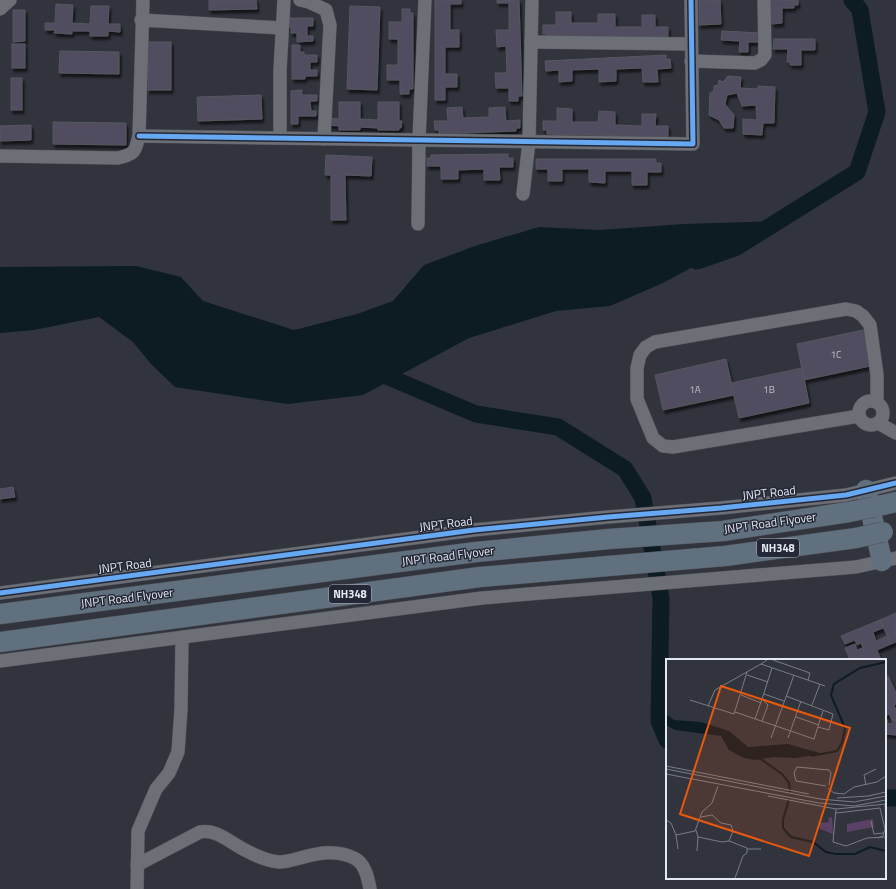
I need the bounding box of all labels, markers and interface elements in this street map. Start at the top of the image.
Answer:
house number: 1C [830,347,842,362]
house number: 1A [689,382,701,397]
house number: 1B [763,382,775,397]
street label: JNPT Road [741,480,797,505]
street label: JNPT Road Flyover [722,507,817,538]
street label: JNPT Road [418,511,474,536]
road number: NH348 [757,539,799,557]
street label: JNPT Road Flyover [401,540,495,571]
street label: JNPT Road [97,553,153,578]
street label: JNPT Road Flyover [80,582,174,613]
road number: NH348 [329,585,371,603]
inset map [666,659,886,879]

